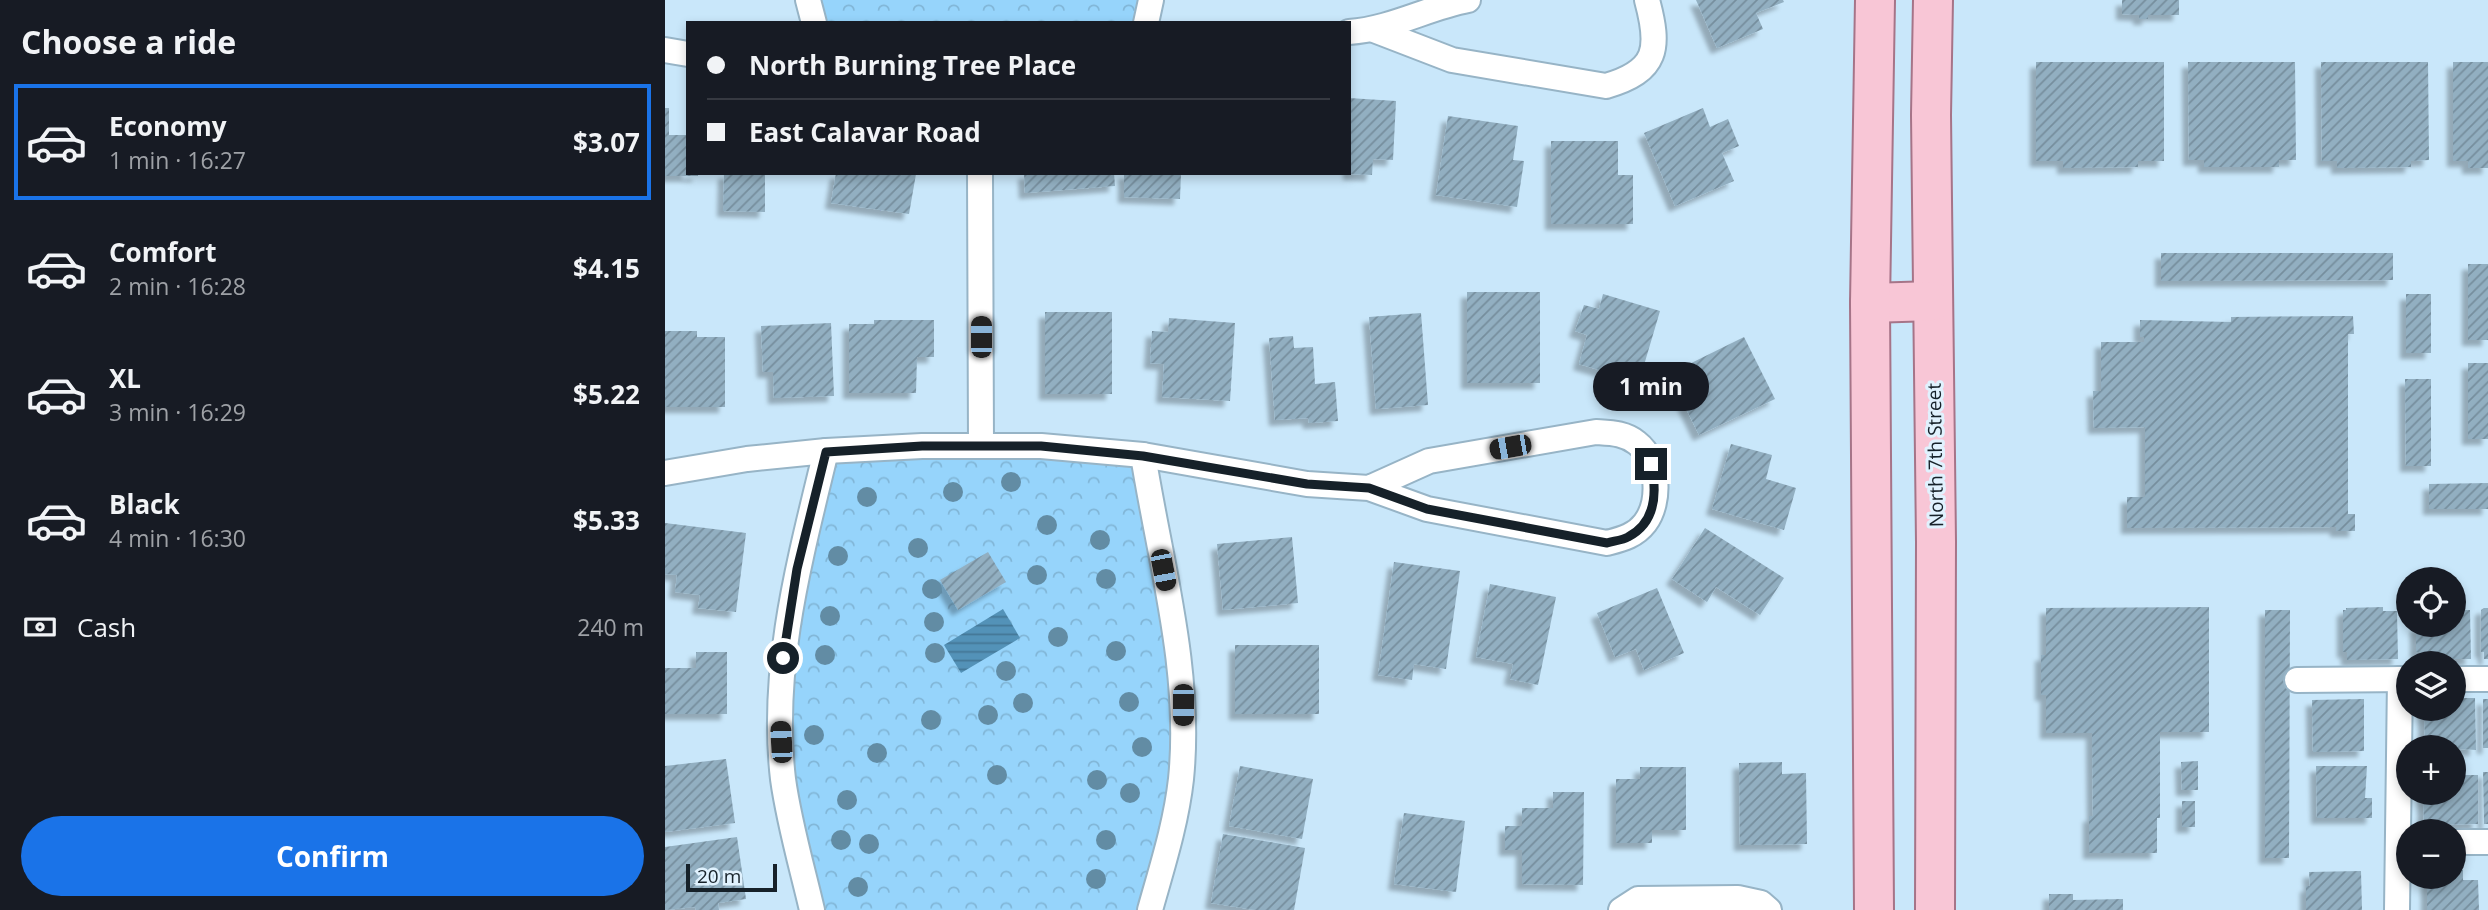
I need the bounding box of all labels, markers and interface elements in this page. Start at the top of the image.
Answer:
text: Choose a ride [21,20,236,63]
text: North Burning Tree Place [749,47,1076,83]
text: Economy [109,108,227,144]
icon: car [25,111,88,174]
text: East Calavar Road [749,114,981,150]
text: $3.07 [573,124,640,160]
text: 1 min · 16:27 [109,144,246,176]
text: Comfort [109,234,216,270]
icon: car [25,237,88,300]
text: $4.15 [573,250,640,286]
text: 2 min · 16:28 [109,270,246,302]
car [971,316,992,358]
text: XL [109,360,141,396]
icon: car [25,363,88,426]
callout: 1 min [1593,363,1709,412]
text: 1 min [1619,370,1683,402]
text: $5.22 [573,376,640,412]
street label: North 7th Street [1921,382,1949,527]
text: 3 min · 16:29 [109,396,246,428]
car [1488,433,1533,461]
route end [1635,448,1667,480]
text: Black [109,486,180,522]
icon: car [25,489,88,552]
text: $5.33 [573,502,640,538]
text: 4 min · 16:30 [109,522,246,554]
car [1149,547,1178,593]
map controls [2396,567,2466,889]
button: locate [2396,567,2466,637]
icon: cash [21,608,59,646]
text: Cash [77,609,136,645]
text: 240 m [577,611,644,643]
route start [767,642,799,674]
button: layers [2396,651,2466,721]
car [1173,684,1194,726]
car [770,720,793,764]
button: + [2396,735,2466,805]
button: Confirm [21,816,644,896]
button: − [2396,819,2466,889]
scale bar [686,861,777,893]
text: 20 m [697,863,741,889]

